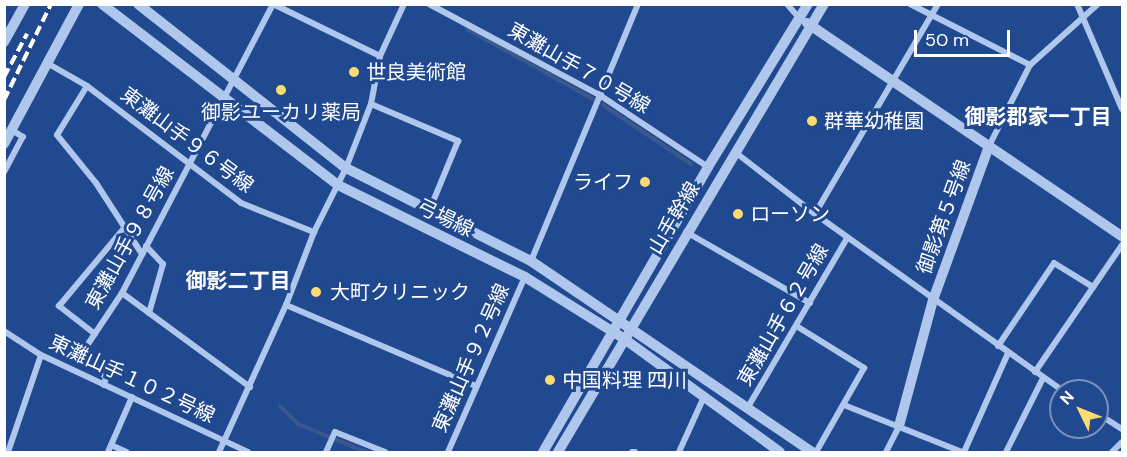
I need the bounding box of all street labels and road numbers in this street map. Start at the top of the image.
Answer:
street label: 東灘山手７０号線 [504,18,654,118]
street label: 東灘山手９６号線 [116,82,258,198]
street label: 御影第５号線 [912,157,976,277]
street label: 東灘山手９８号線 [81,162,179,314]
street label: 山手幹線 [643,178,705,258]
street label: 弓場線 [413,194,477,242]
street label: 東灘山手６２号線 [733,240,833,390]
street label: 東灘山手９２号線 [427,280,515,436]
street label: 東灘山手１０２号線 [45,330,219,428]

